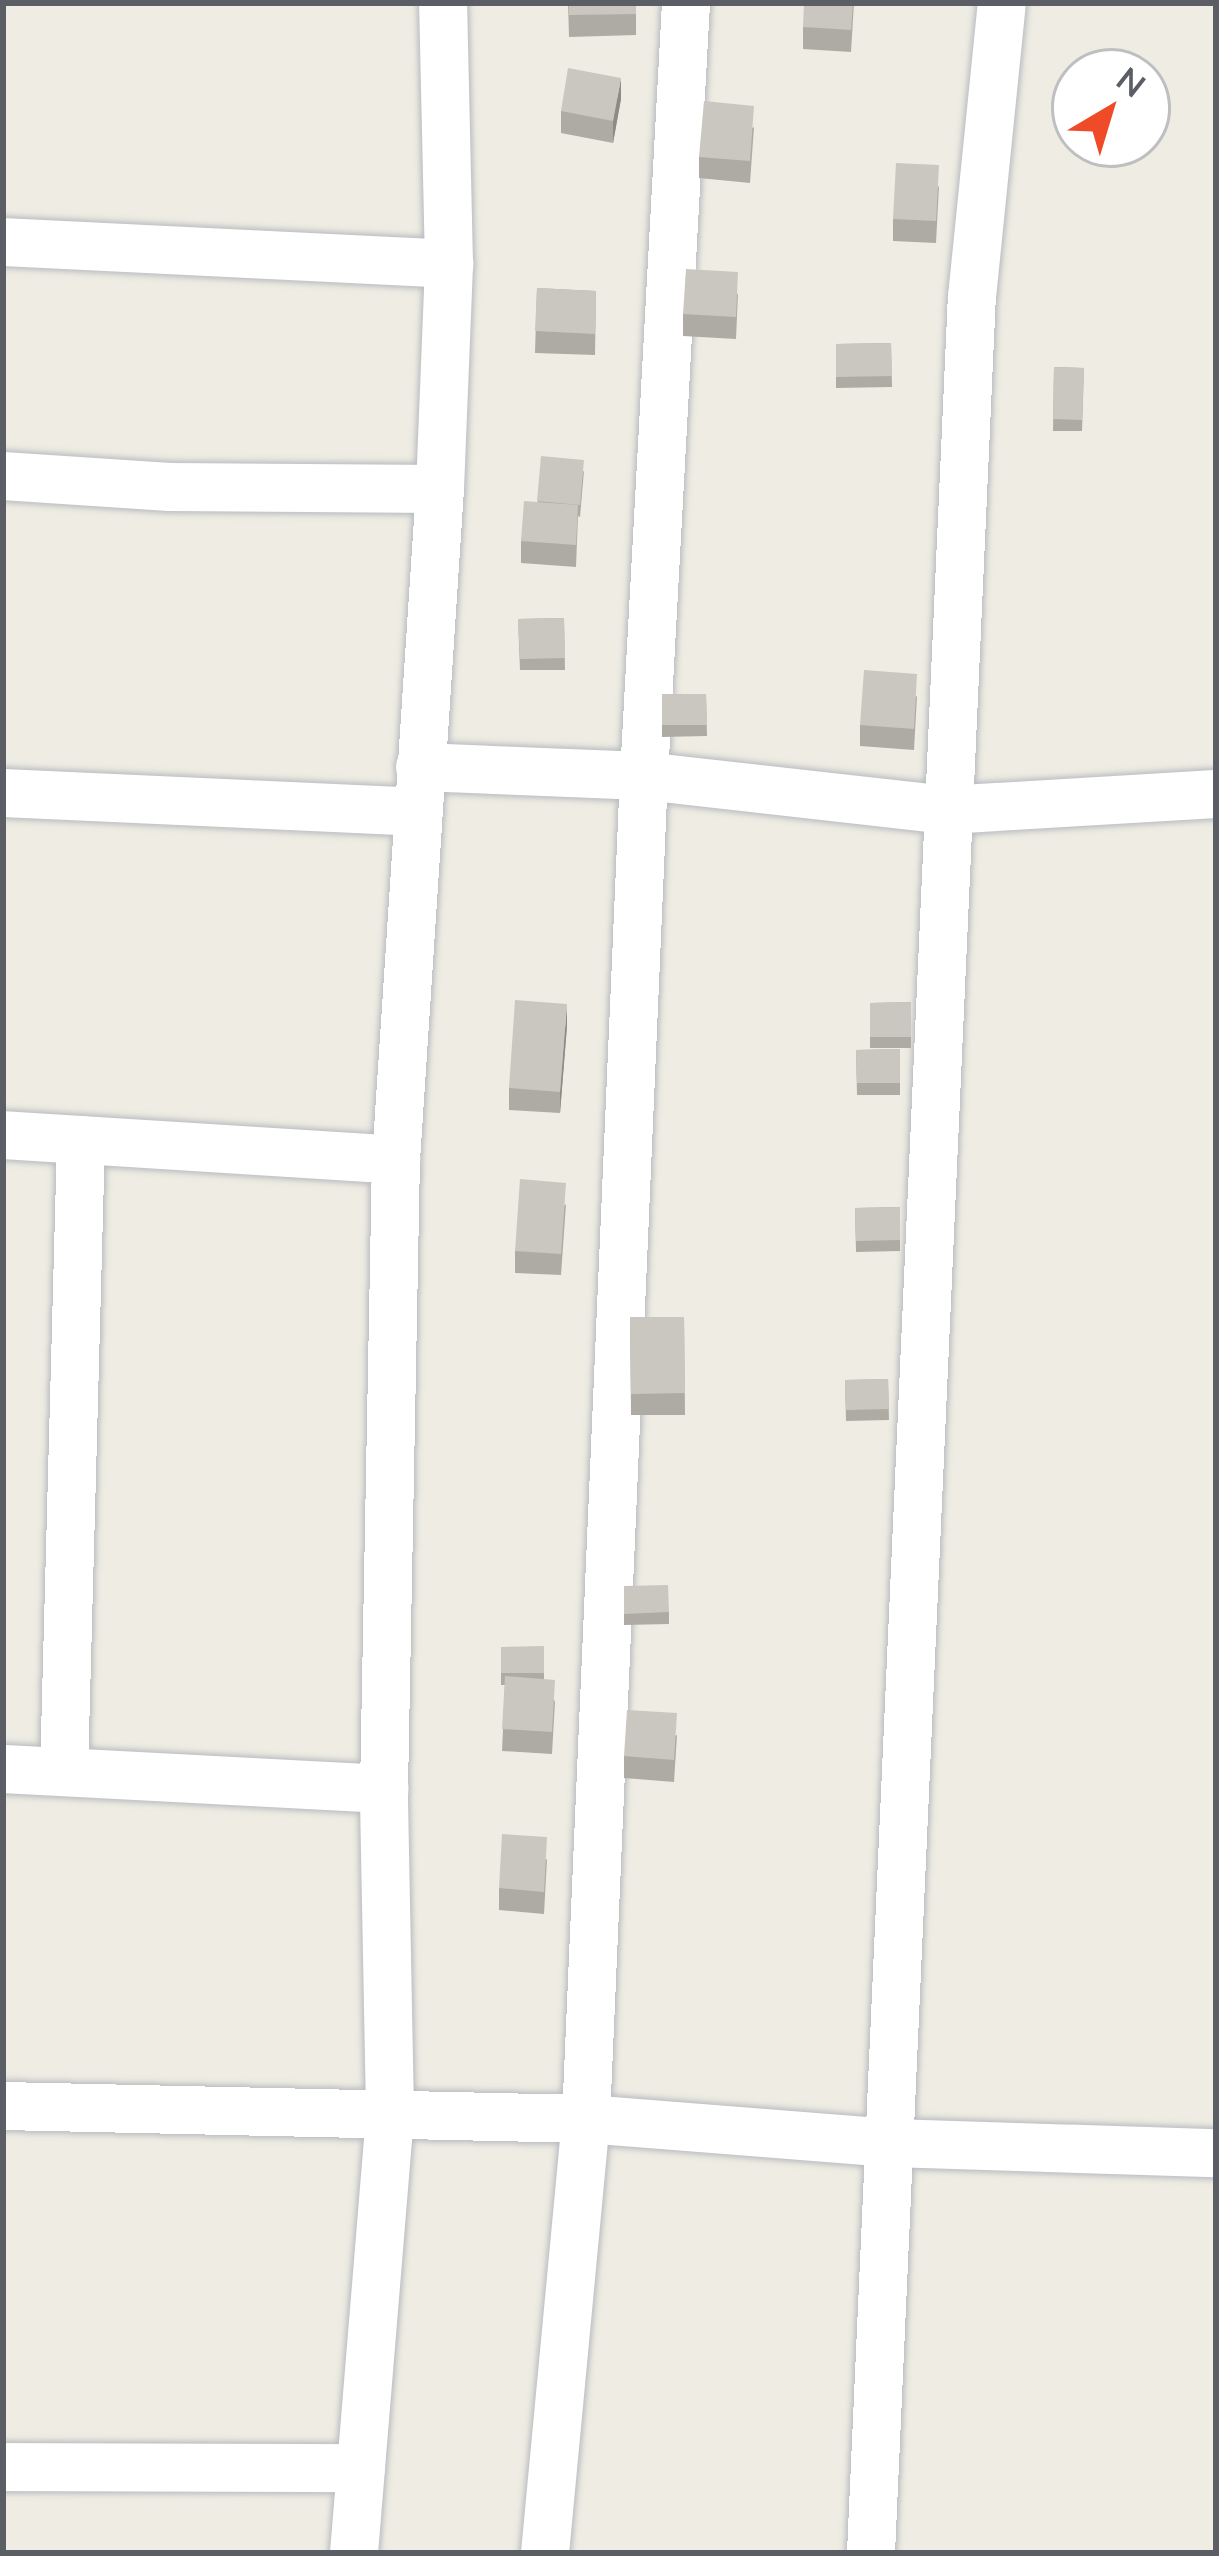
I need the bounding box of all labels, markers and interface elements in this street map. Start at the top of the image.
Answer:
north arrow [1051,48,1171,168]
text: N [1109,58,1154,105]

